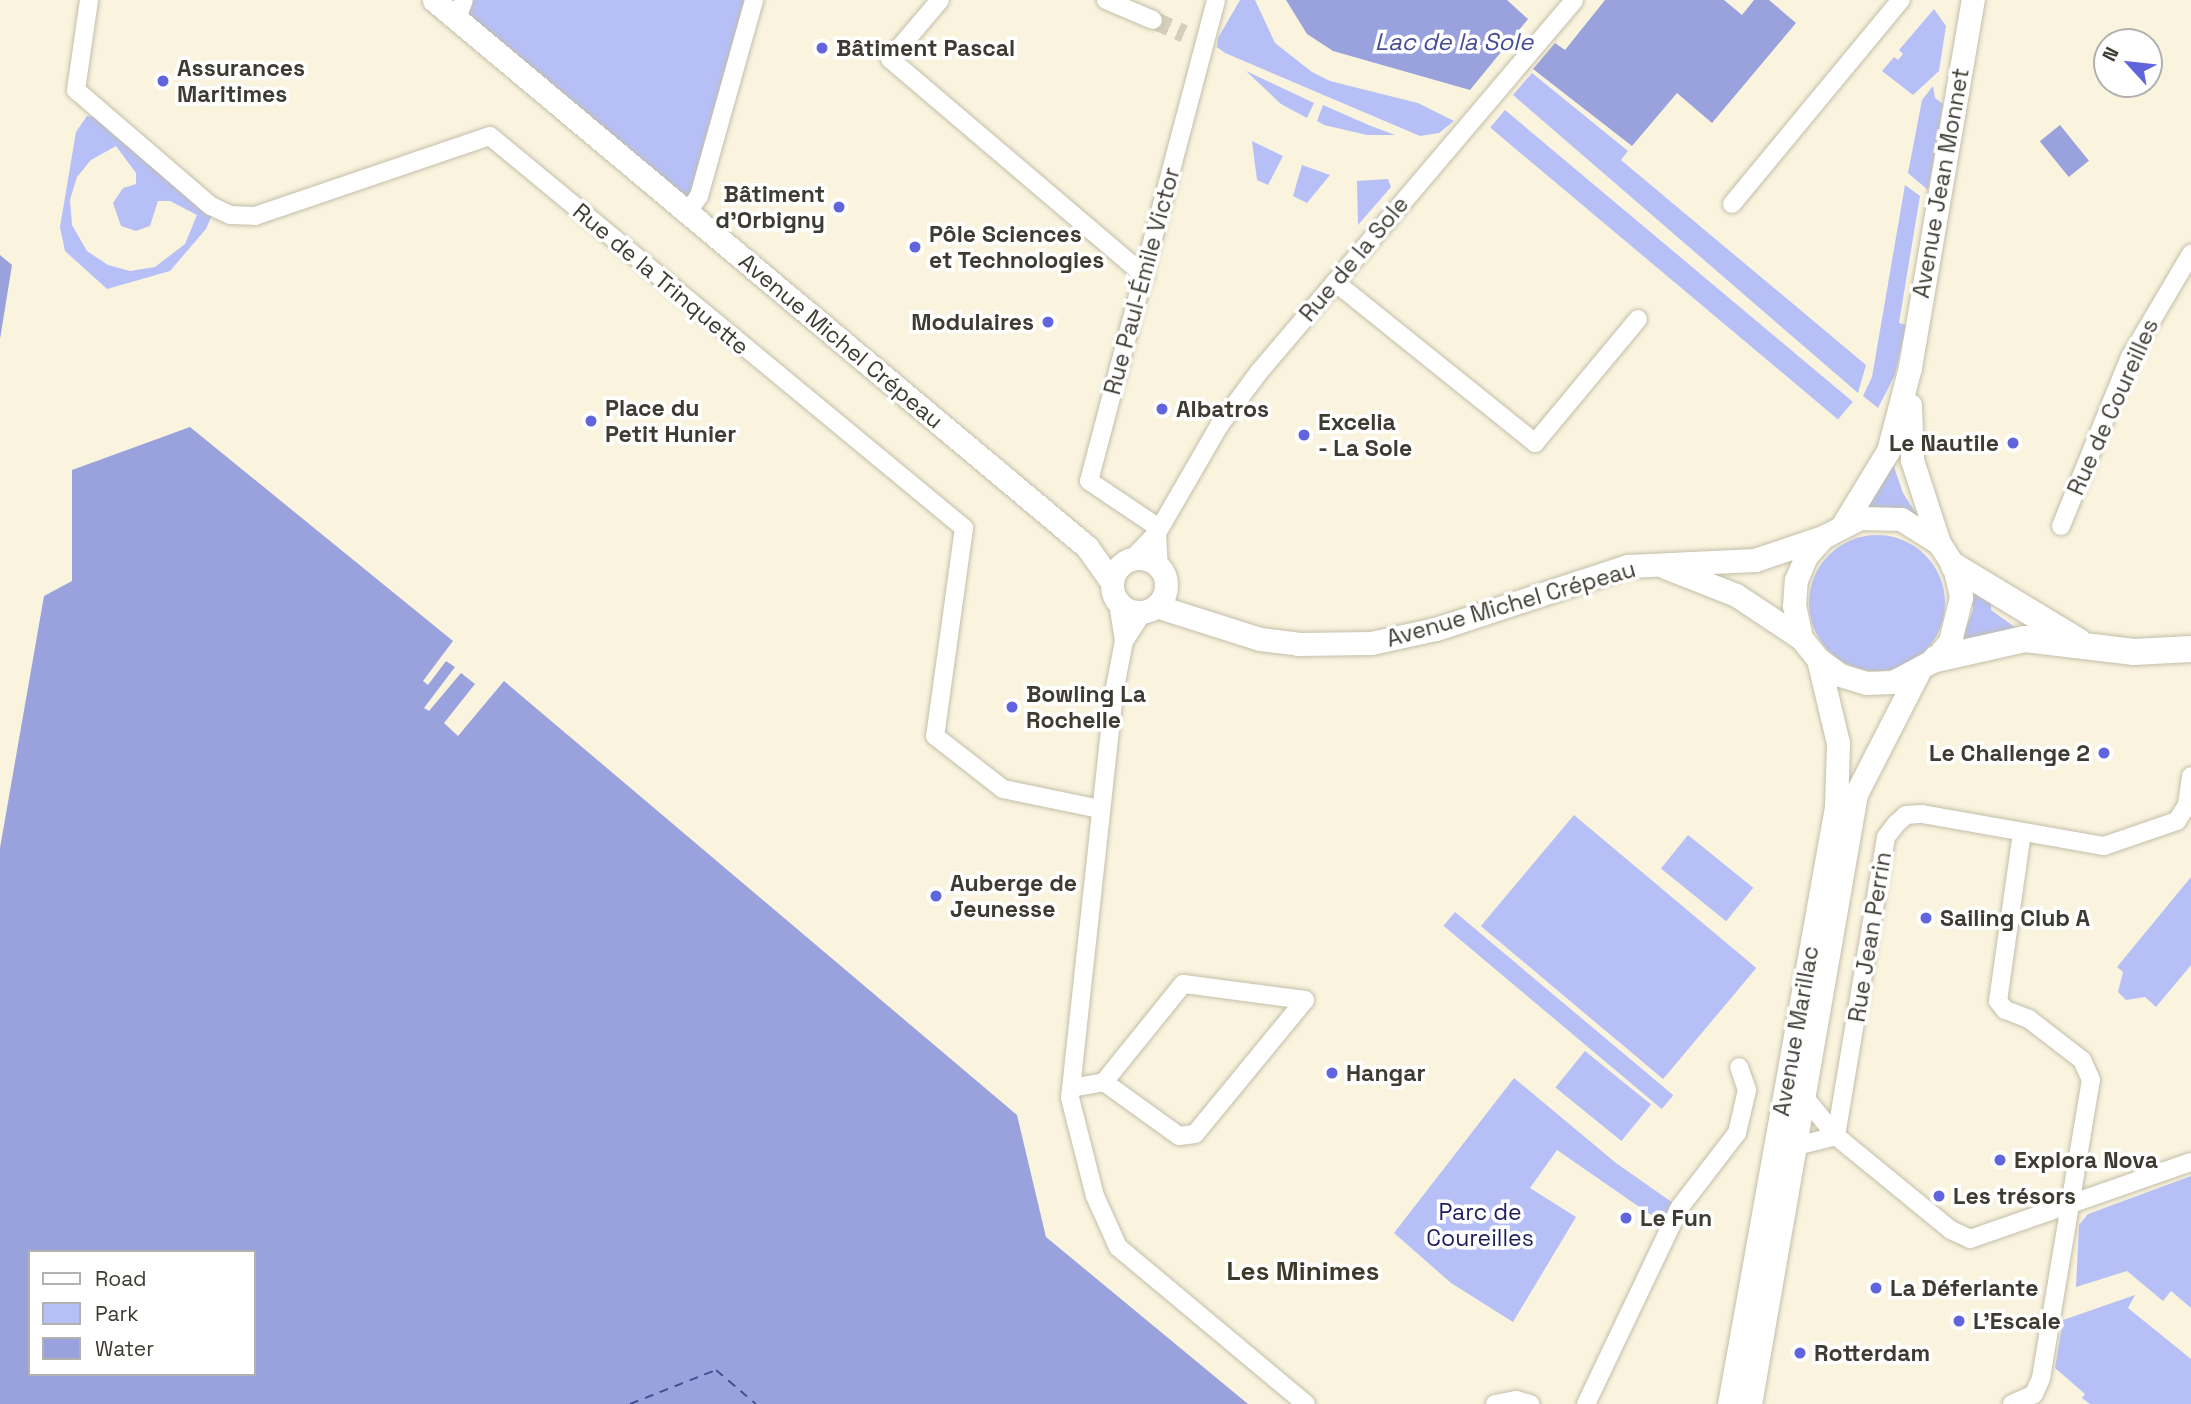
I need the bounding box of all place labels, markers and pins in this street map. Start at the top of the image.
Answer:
place label: Bâtiment Pascal [836,34,1015,62]
marker: Bâtiment Pascal [814,40,830,56]
place label: Assurances Maritimes [177,54,305,108]
marker: Assurances Maritimes [155,73,171,89]
place label: Bâtiment d’Orbigny [715,180,825,234]
marker: Bâtiment d’Orbigny [831,199,847,215]
place label: Pôle Sciences et Technologies [929,220,1105,274]
marker: Pôle Sciences et Technologies [907,239,923,255]
place label: Modulaires [911,308,1034,336]
marker: Modulaires [1040,314,1056,330]
place label: Place du Petit Hunier [605,394,736,448]
place label: Albatros [1176,395,1269,423]
marker: Albatros [1154,401,1170,417]
place label: Excelia - La Sole [1318,408,1413,462]
marker: Place du Petit Hunier [583,413,599,429]
marker: Excelia - La Sole [1296,427,1312,443]
place label: Le Nautile [1889,429,1999,457]
marker: Le Nautile [2005,435,2021,451]
place label: Bowling La Rochelle [1026,680,1146,734]
marker: Bowling La Rochelle [1004,699,1020,715]
place label: Le Challenge 2 [1929,739,2090,767]
marker: Le Challenge 2 [2096,745,2112,761]
place label: Auberge de Jeunesse [950,869,1077,923]
marker: Auberge de Jeunesse [928,888,944,904]
place label: Sailing Club A [1940,904,2090,932]
marker: Sailing Club A [1918,910,1934,926]
place label: Hangar [1346,1059,1426,1087]
marker: Hangar [1324,1065,1340,1081]
place label: Explora Nova [2014,1146,2158,1174]
marker: Explora Nova [1992,1152,2008,1168]
place label: Les trésors [1953,1182,2076,1210]
marker: Les trésors [1931,1188,1947,1204]
place label: Le Fun [1640,1204,1712,1232]
marker: Le Fun [1618,1210,1634,1226]
place label: La Déferlante [1890,1274,2038,1302]
marker: La Déferlante [1868,1280,1884,1296]
place label: L'Escale [1973,1307,2061,1335]
marker: L'Escale [1951,1313,1967,1329]
place label: Rotterdam [1814,1339,1930,1367]
marker: Rotterdam [1792,1345,1808,1361]

